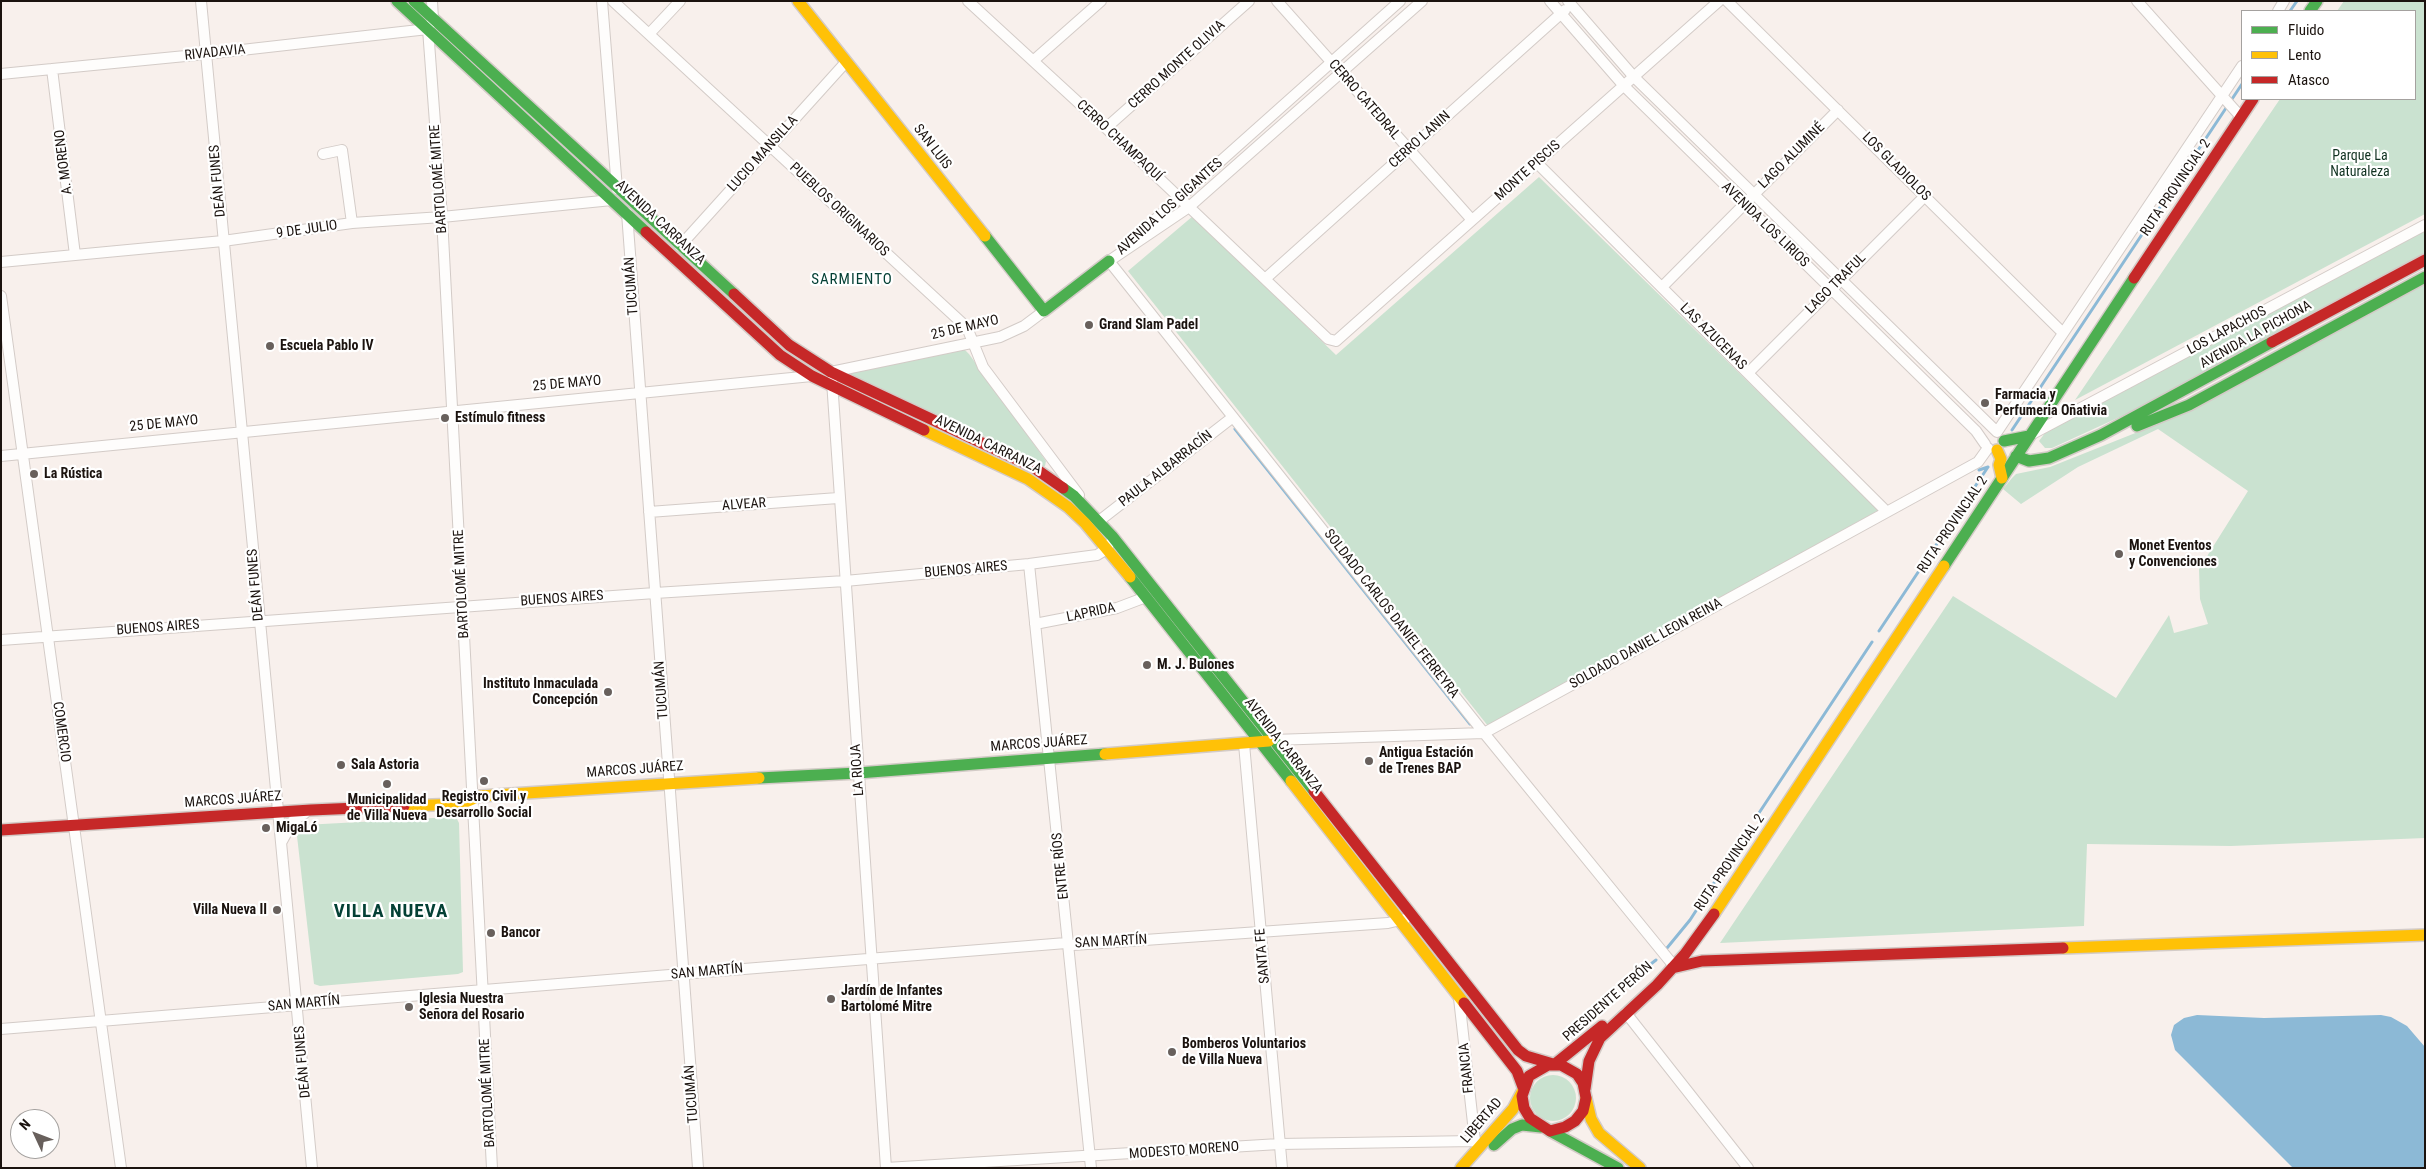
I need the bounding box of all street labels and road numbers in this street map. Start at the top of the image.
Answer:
street label: CERRO MONTE OLIVIA [1125,17,1229,113]
street label: RIVADAVIA [184,41,246,65]
street label: CERRO CATEDRAL [1325,56,1403,144]
street label: CERRO CHAMPAQUÍ [1073,97,1165,185]
street label: CERRO LANIN [1386,108,1454,172]
street label: LUCIO MANSILLA [724,112,802,196]
street label: LAGO ALUMINÉ [1755,119,1829,193]
street label: SAN LUIS [909,121,955,173]
street label: BARTOLOMÉ MITRE [427,124,451,234]
street label: A. MORENO [52,128,76,196]
street label: LOS GLADIOLOS [1858,129,1934,205]
street label: RUTA PROVINCIAL 2 [2137,136,2215,240]
street label: MONTE PISCIS [1492,137,1564,205]
street label: DEÁN FUNES [206,144,230,218]
street label: AVENIDA LOS GIGANTES [1114,155,1226,259]
street label: PUEBLOS ORIGINARIOS [786,160,892,260]
street label: AVENIDA CARRANZA [612,177,708,269]
street label: AVENIDA LOS LIRIOS [1718,179,1812,271]
street label: 9 DE JULIO [275,217,339,243]
street label: LAGO TRAFUL [1802,250,1870,318]
street label: TUCUMÁN [622,256,642,316]
street label: AVENIDA LA PICHONA [2197,297,2315,373]
street label: LAS AZUCENAS [1676,300,1750,374]
street label: LOS LAPACHOS [2185,303,2269,359]
street label: 25 DE MAYO [930,312,1000,344]
street label: 25 DE MAYO [532,373,602,395]
street label: 25 DE MAYO [129,412,199,436]
street label: AVENIDA CARRANZA [932,412,1044,478]
street label: PAULA ALBARRACÍN [1116,427,1216,511]
street label: RUTA PROVINCIAL 2 [1914,473,1992,577]
street label: ALVEAR [722,495,766,515]
street label: SOLDADO CARLOS DANIEL FERREYRA [1320,526,1462,702]
street label: BARTOLOMÉ MITRE [451,529,473,639]
street label: DEÁN FUNES [244,548,268,622]
street label: BUENOS AIRES [924,558,1008,582]
street label: BUENOS AIRES [520,588,604,610]
street label: SOLDADO DANIEL LEON REINA [1567,595,1725,693]
street label: LAPRIDA [1065,600,1117,626]
street label: BUENOS AIRES [116,617,200,639]
street label: TUCUMÁN [652,660,672,720]
street label: AVENIDA CARRANZA [1240,695,1326,797]
street label: COMERCIO [48,701,74,763]
street label: MARCOS JUÁREZ [990,732,1088,756]
street label: LA RIOJA [848,743,868,797]
street label: MARCOS JUÁREZ [586,758,684,782]
street label: MARCOS JUÁREZ [184,788,282,812]
street label: RUTA PROVINCIAL 2 [1691,811,1769,915]
street label: ENTRE RÍOS [1049,832,1073,900]
street label: SANTA FE [1252,928,1274,984]
street label: SAN MARTÍN [1074,932,1148,952]
street label: PRESIDENTE PERÓN [1560,959,1656,1045]
street label: SAN MARTÍN [670,960,744,984]
street label: SAN MARTÍN [267,992,341,1016]
street label: DEÁN FUNES [291,1025,315,1099]
street label: BARTOLOMÉ MITRE [477,1038,499,1148]
street label: FRANCIA [1456,1042,1478,1094]
street label: TUCUMÁN [682,1064,702,1124]
street label: LIBERTAD [1458,1095,1506,1147]
street label: MODESTO MORENO [1128,1139,1240,1163]

